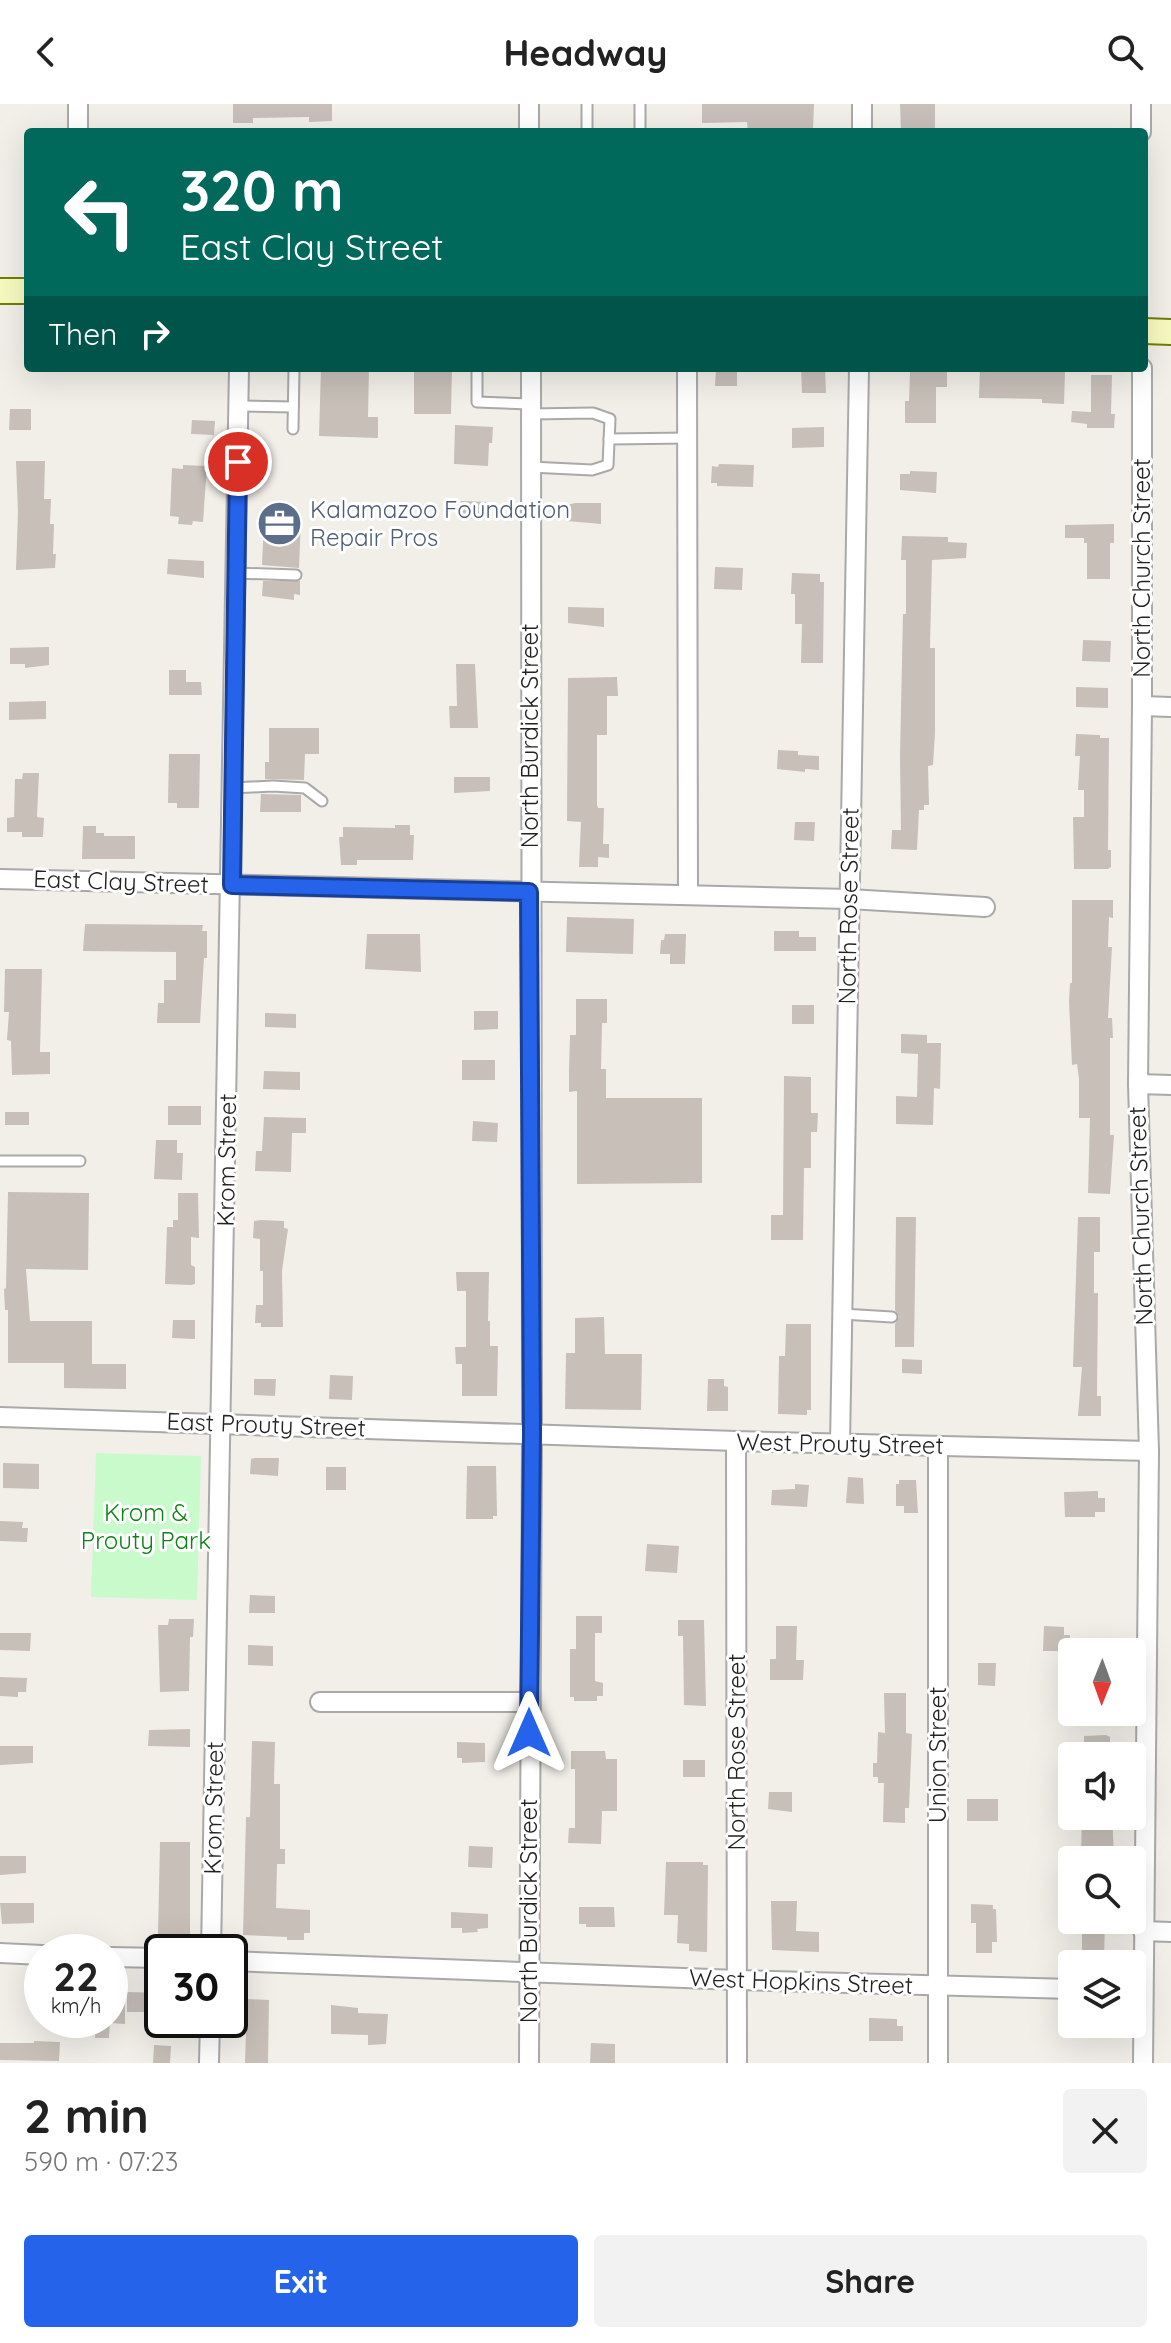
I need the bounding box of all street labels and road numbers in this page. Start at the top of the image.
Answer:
street label: North Church Street [1126,458,1156,678]
street label: North Burdick Street [514,624,544,848]
street label: North Rose Street [831,807,865,1005]
street label: East Clay Street [33,863,209,899]
street label: Krom Street [210,1093,242,1227]
street label: North Church Street [1121,1106,1159,1326]
street label: East Prouty Street [166,1406,366,1442]
street label: West Prouty Street [736,1426,944,1460]
street label: North Rose Street [721,1654,751,1850]
street label: Union Street [922,1687,952,1823]
street label: Krom Street [197,1741,229,1875]
street label: North Burdick Street [513,1799,543,2023]
street label: West Hopkins Street [689,1962,913,2000]

